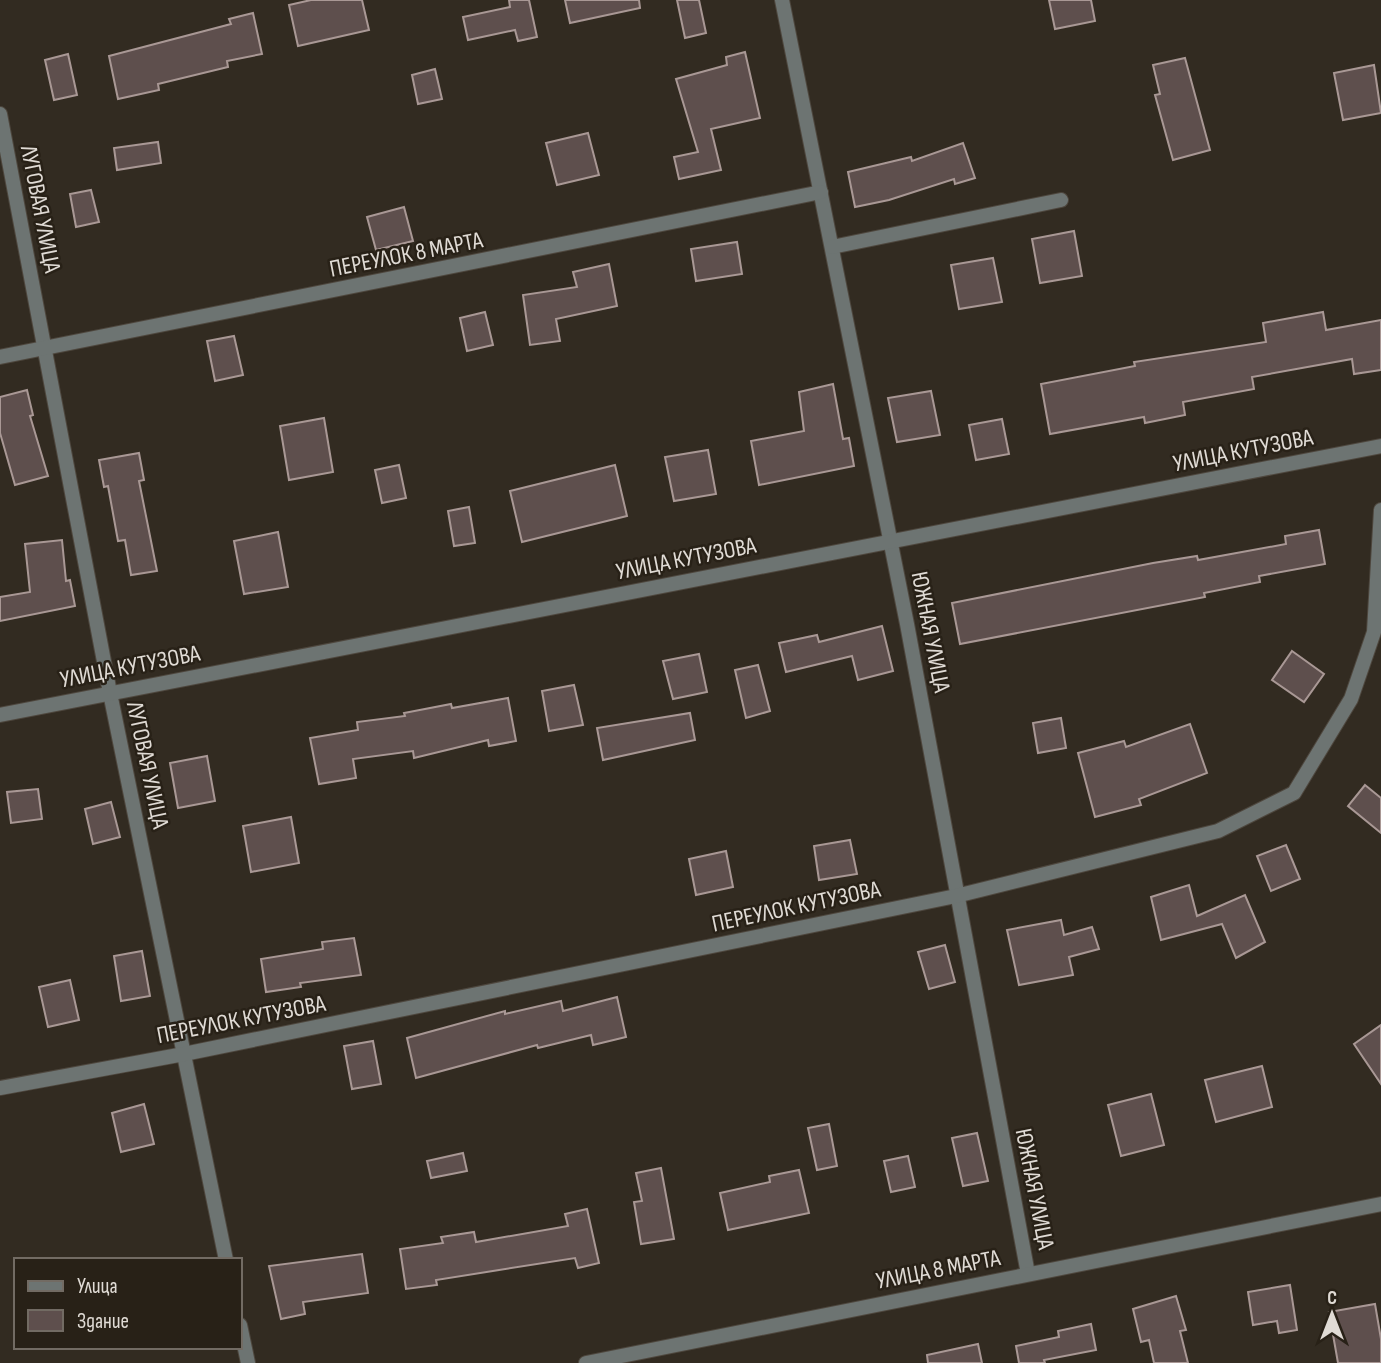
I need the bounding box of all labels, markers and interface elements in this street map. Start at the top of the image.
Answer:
street label: ЛУГОВАЯ УЛИЦА [14,142,67,276]
street label: ПЕРЕУЛОК 8 МАРТА [327,225,486,284]
street label: УЛИЦА КУТУЗОВА [1171,423,1316,478]
street label: УЛИЦА КУТУЗОВА [614,531,759,586]
street label: ЮЖНАЯ УЛИЦА [905,569,957,696]
street label: УЛИЦА КУТУЗОВА [58,639,203,694]
street label: ЛУГОВАЯ УЛИЦА [120,698,175,832]
street label: ПЕРЕУЛОК КУТУЗОВА [709,874,884,938]
street label: ПЕРЕУЛОК КУТУЗОВА [154,989,329,1050]
street label: ЮЖНАЯ УЛИЦА [1009,1126,1061,1253]
street label: УЛИЦА 8 МАРТА [874,1243,1003,1296]
legend [14,1258,242,1349]
text: Улица [77,1274,118,1299]
north arrow [1297,1279,1367,1349]
text: С [1327,1287,1337,1310]
text: Здание [77,1309,129,1334]

